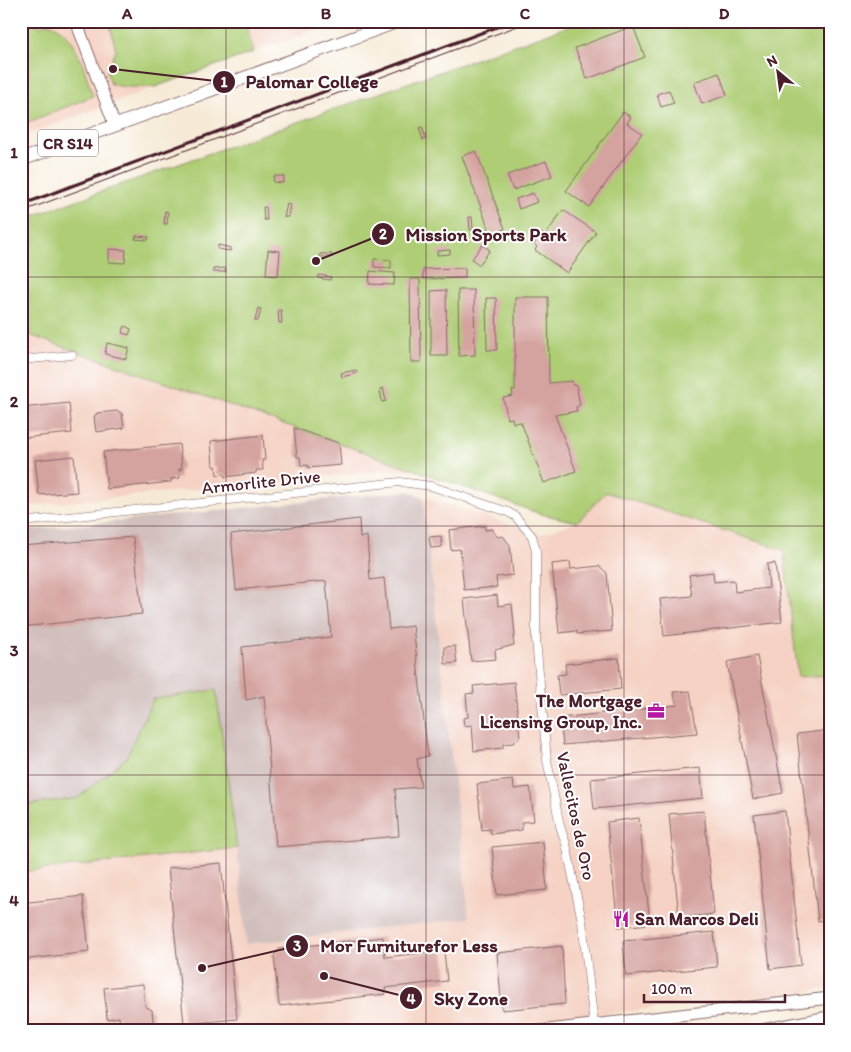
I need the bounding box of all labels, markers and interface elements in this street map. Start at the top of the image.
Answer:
text: A [121,4,133,23]
text: B [321,4,332,23]
text: C [520,4,531,23]
text: D [719,4,730,23]
north arrow [754,48,804,98]
text: N [764,51,780,71]
callout: Palomar College [211,65,389,99]
text: Palomar College [246,70,378,93]
text: 1 [221,73,228,91]
road number: CR S14 [38,130,98,156]
text: 1 [10,143,18,162]
callout: Mission Sports Park [370,217,576,251]
text: Mission Sports Park [406,223,567,246]
text: 2 [379,225,387,243]
text: 2 [10,392,19,411]
street label: Armorlite Drive [201,465,321,499]
text: 3 [10,641,19,660]
place label: The Mortgage Licensing Group, Inc. [480,690,642,733]
office icon: The Mortgage Licensing Group, Inc. [646,701,666,721]
street label: Vallecitos de Oro [552,750,600,882]
text: 4 [9,891,19,910]
place label: San Marcos Deli [635,908,759,930]
restaurant icon: San Marcos Deli [611,909,631,929]
callout: Mor Furniturefor Less [285,929,508,963]
text: Mor Furniturefor Less [320,934,498,957]
text: 3 [293,937,301,955]
scale bar [644,972,785,1004]
text: 100 m [651,980,693,998]
callout: Sky Zone [399,981,518,1015]
text: Sky Zone [434,987,508,1010]
text: 4 [406,990,416,1008]

